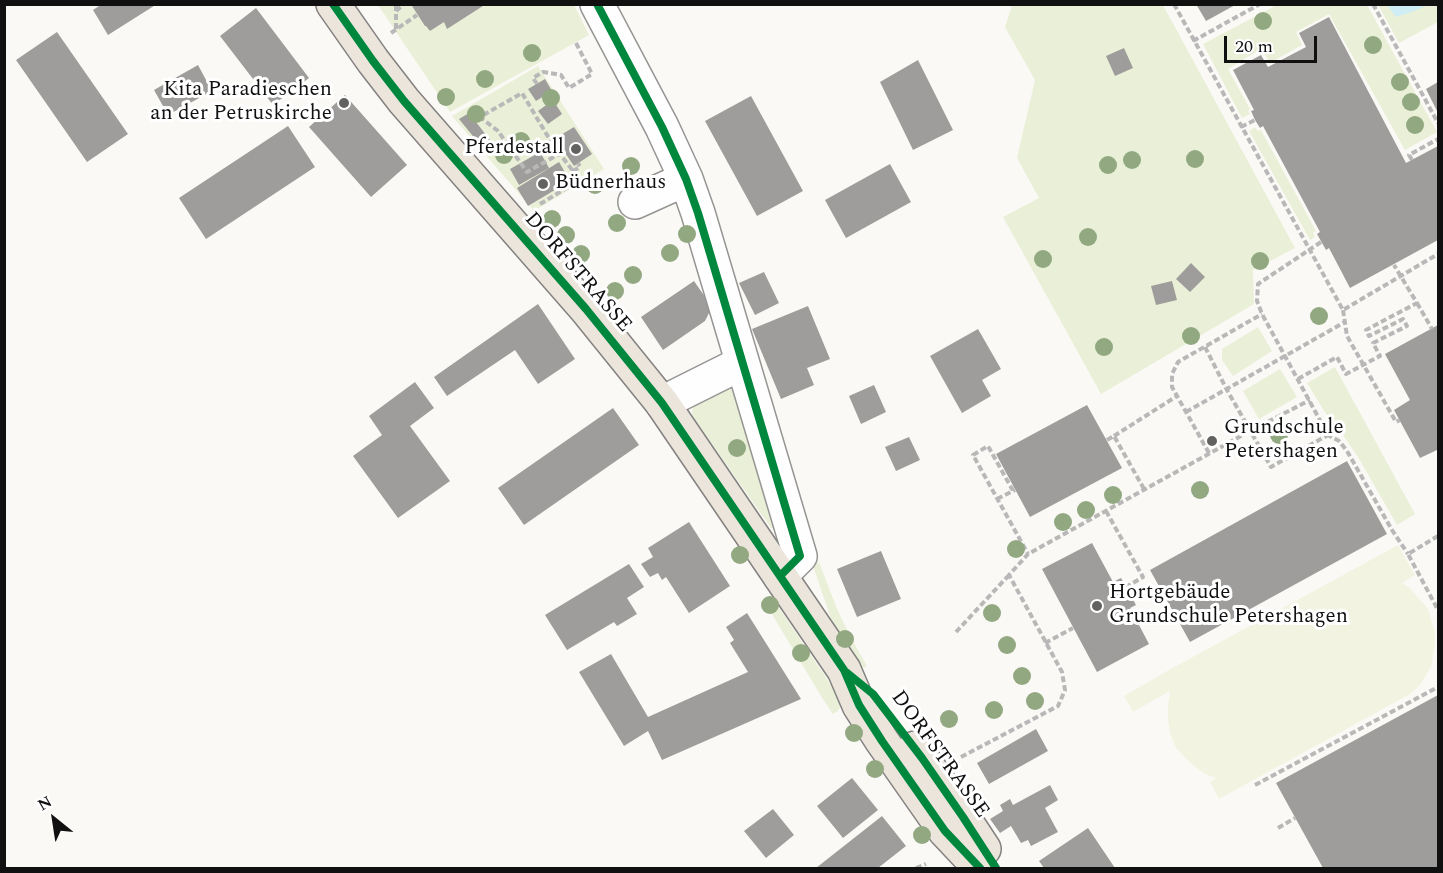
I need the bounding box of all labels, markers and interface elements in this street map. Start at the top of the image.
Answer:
scale bar [1227,24,1320,62]
text: 20 m [1235,33,1273,60]
place label: Kita Paradieschen an der Petruskirche [150,78,332,128]
marker: Kita Paradieschen an der Petruskirche [337,96,351,110]
place label: Pferdestall [464,136,564,162]
marker: Pferdestall [569,142,583,156]
place label: Büdnerhaus [555,171,666,197]
marker: Büdnerhaus [536,177,550,191]
street label: DORFSTRASSE [518,208,636,338]
place label: Grundschule Petershagen [1224,416,1344,466]
marker: Grundschule Petershagen [1205,434,1219,448]
place label: Hortgebäude Grundschule Petershagen [1109,581,1348,631]
marker: Hortgebäude Grundschule Petershagen [1090,599,1104,613]
street label: DORFSTRASSE [884,686,994,824]
north arrow [24,789,84,849]
text: N [33,790,57,817]

